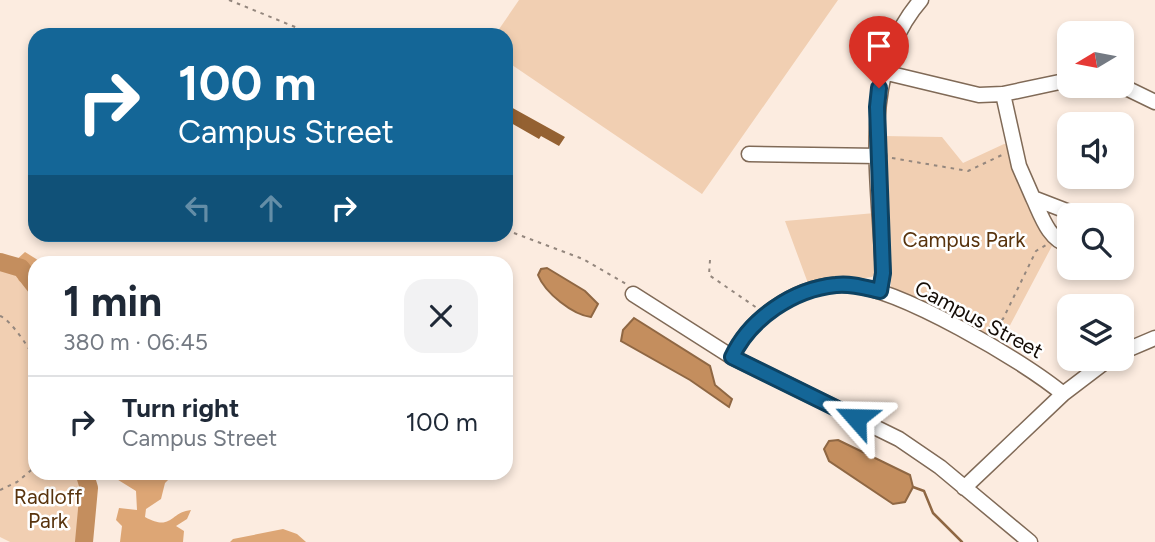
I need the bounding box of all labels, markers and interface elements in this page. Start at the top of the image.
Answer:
pin [849,16,909,88]
north arrow [1057,21,1134,98]
map controls [1057,21,1134,371]
icon: arrive [860,27,898,65]
text: 100 m [178,53,317,112]
icon: right [63,56,154,147]
button: sound [1057,112,1134,189]
text: Campus Street [178,113,394,151]
icon: left [179,189,217,227]
icon: ahead [252,189,290,227]
icon: right [325,189,363,227]
button: search [1057,203,1134,280]
park label: Campus Park [903,227,1026,252]
street label: Campus Street [911,275,1047,363]
text: 1 min [63,276,162,327]
button: close [404,279,478,353]
button: layers [1057,294,1134,371]
text: 380 m · 06:45 [63,328,208,356]
position arrow [819,381,893,455]
text: Turn right [122,392,239,424]
icon: right [63,403,101,441]
text: 100 m [405,406,478,438]
text: Campus Street [122,424,277,452]
park label: Radloff Park [14,484,82,533]

